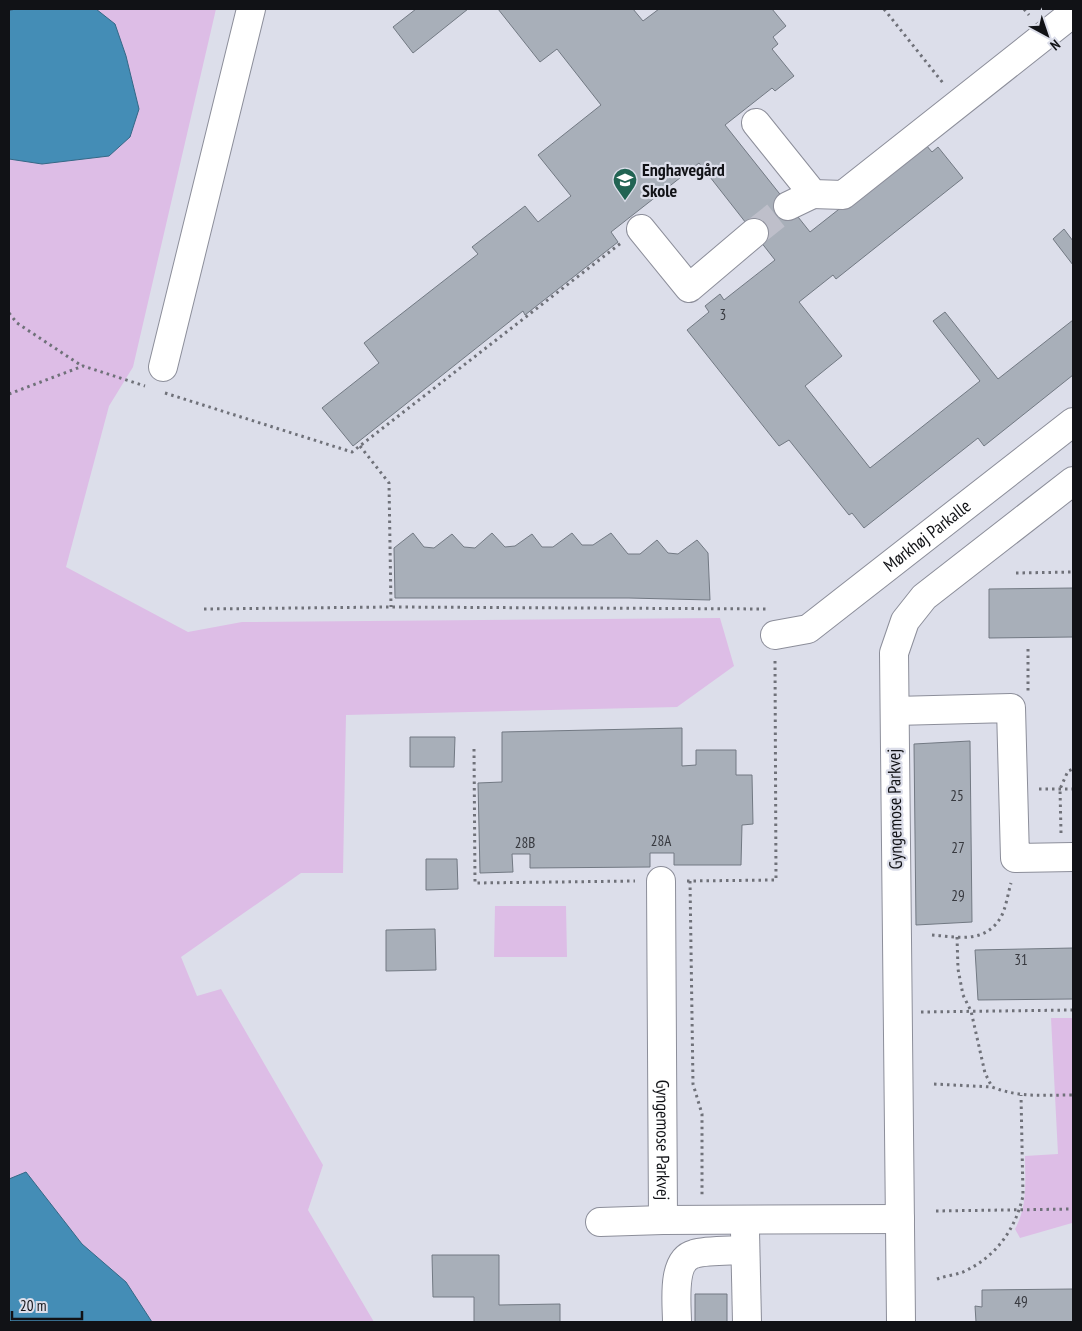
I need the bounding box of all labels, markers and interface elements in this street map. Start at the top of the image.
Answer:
north arrow [1022,10,1072,60]
text: N [1047,36,1064,54]
place label: Enghavegård Skole [642,158,725,202]
school or university icon: Enghavegård Skole [612,167,638,201]
house number: 3 [720,305,726,324]
street label: Mørkhøj Parkalle [879,494,975,577]
street label: Gyngemose Parkvej [882,749,907,870]
house number: 25 [950,786,964,805]
house number: 28A [651,831,672,850]
house number: 28B [515,833,535,852]
house number: 27 [951,838,965,857]
house number: 29 [951,886,965,905]
house number: 31 [1014,950,1028,969]
street label: Gyngemose Parkvej [651,1080,675,1200]
scale bar [12,1288,82,1320]
house number: 49 [1014,1292,1028,1311]
text: 20 m [20,1296,46,1315]

